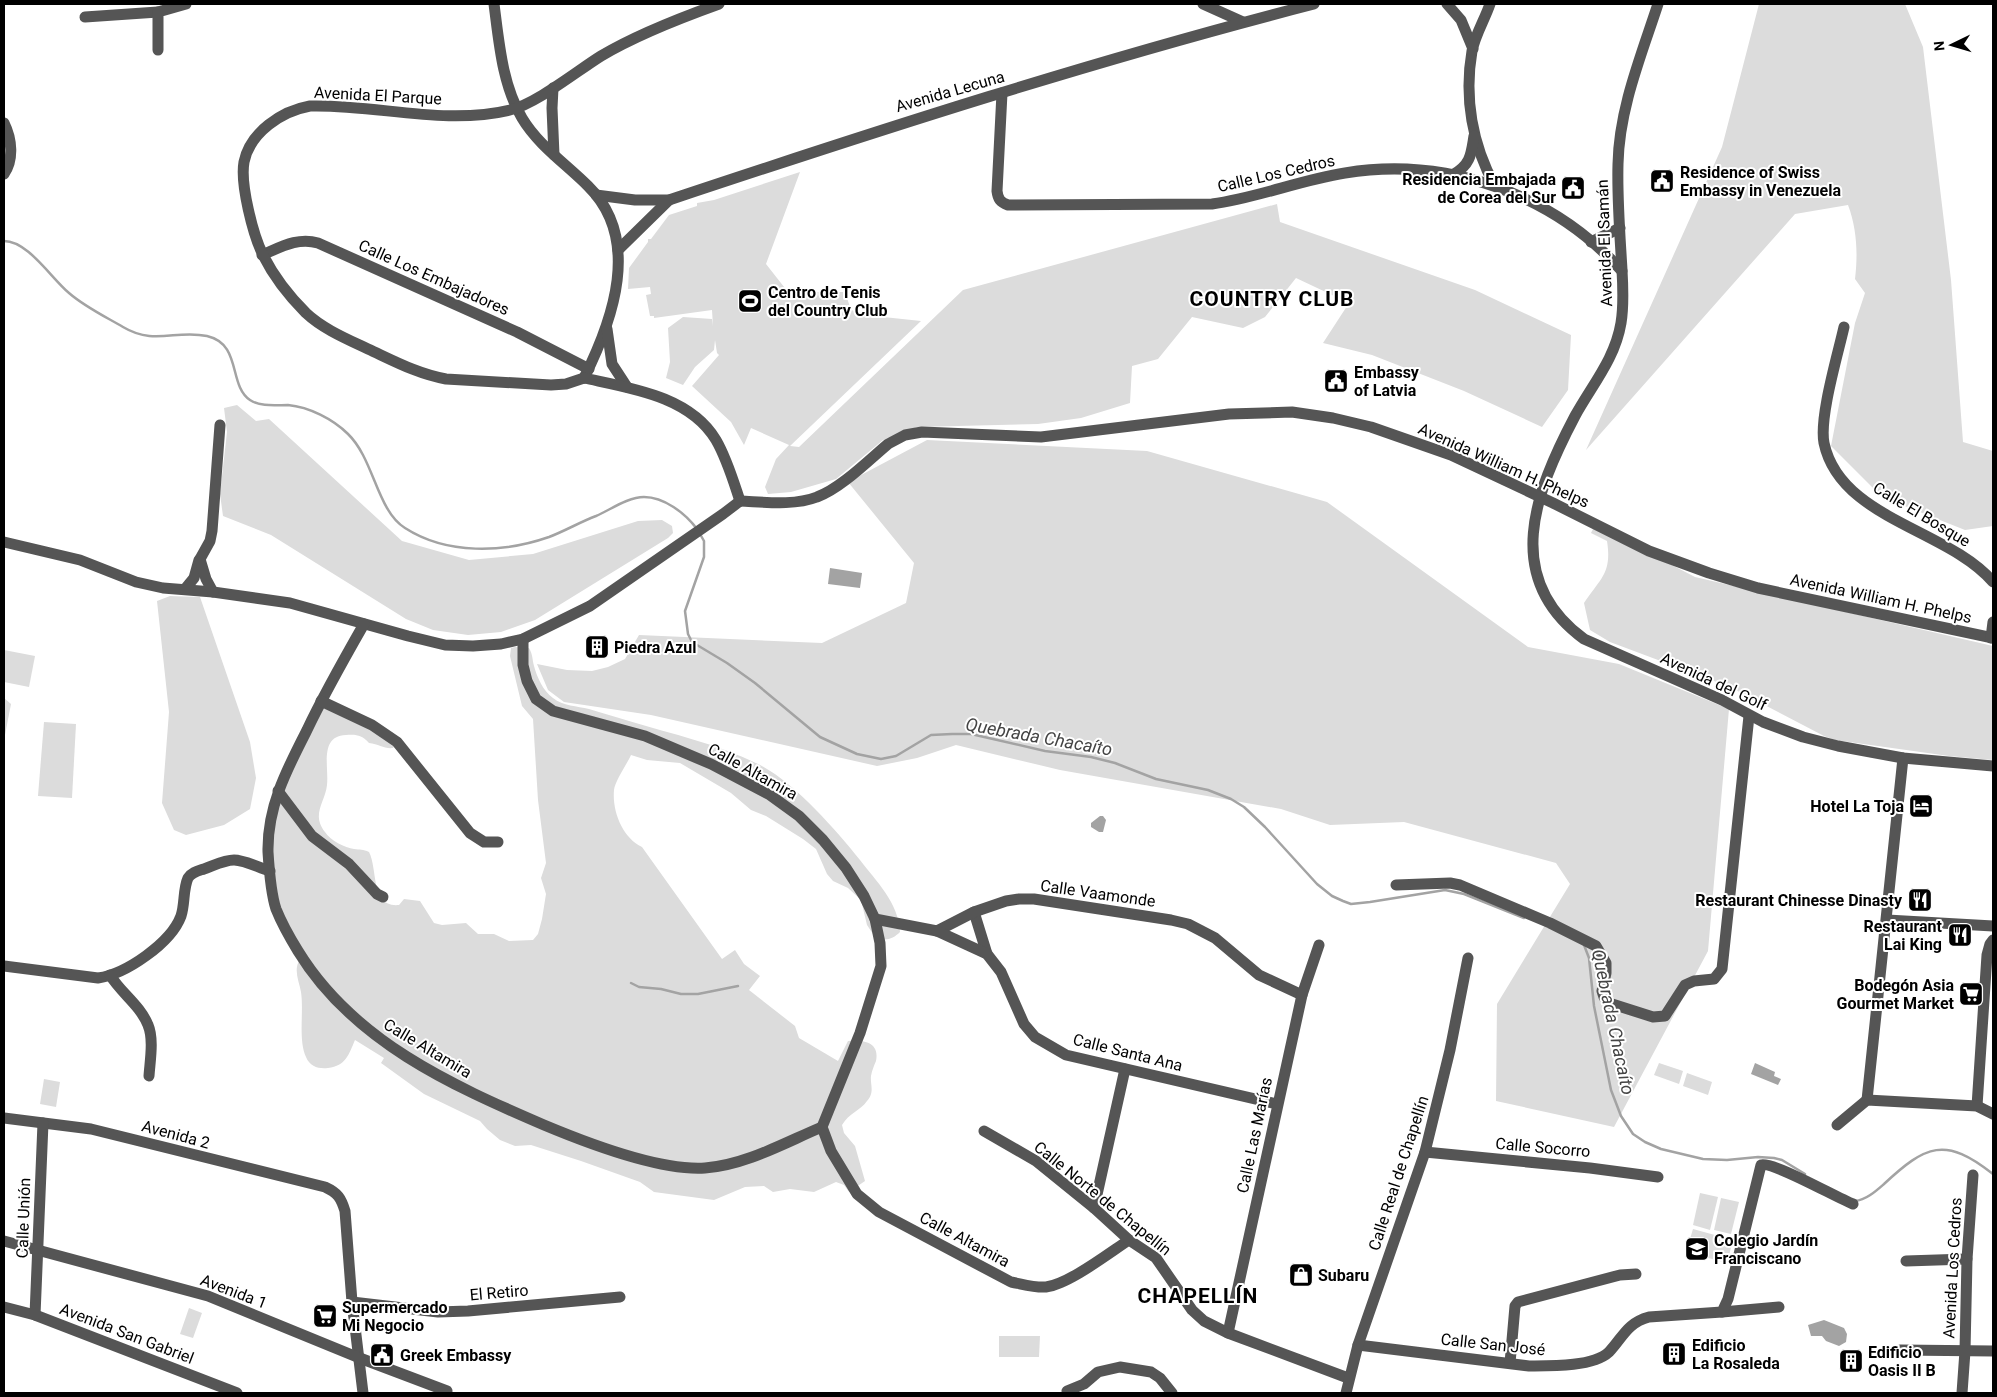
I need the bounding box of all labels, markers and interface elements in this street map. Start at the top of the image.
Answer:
north arrow [1927,20,1977,70]
text: N [1931,41,1947,52]
street label: Avenida Lecuna [893,67,1007,116]
street label: Avenida El Parque [314,83,442,108]
street label: Calle Los Cedros [1216,151,1337,196]
place label: Residence of Swiss Embassy in Venezuela [1680,163,1841,200]
public building icon: Residence of Swiss Embassy in Venezuela [1649,168,1675,194]
place label: Residencia Embajada de Corea del Sur [1402,170,1556,207]
public building icon: Residencia Embajada de Corea del Sur [1560,175,1586,201]
street label: Avenida El Samán [1593,179,1616,307]
street label: Calle Los Embajadores [356,236,512,319]
place label: Centro de Tenis del Country Club [768,283,887,320]
district label: COUNTRY CLUB [1190,287,1354,311]
sports icon: Centro de Tenis del Country Club [737,288,763,314]
place label: Embassy of Latvia [1354,363,1420,400]
public building icon: Embassy of Latvia [1323,368,1349,394]
street label: Avenida William H. Phelps [1415,419,1592,512]
street label: Calle El Bosque [1870,478,1974,551]
street label: Avenida William H. Phelps [1788,570,1973,627]
building icon: Piedra Azul [584,634,610,660]
place label: Piedra Azul [614,638,697,657]
street label: Avenida del Golf [1657,648,1771,715]
water label: Quebrada Chacaíto [964,713,1114,760]
street label: Calle Altamira [705,739,801,804]
hotel icon: Hotel La Toja [1908,793,1934,819]
place label: Hotel La Toja [1810,797,1904,816]
street label: Calle Vaamonde [1039,876,1157,911]
restaurant icon: Restaurant Chinesse Dinasty [1907,887,1933,913]
place label: Restaurant Chinesse Dinasty [1695,891,1903,910]
place label: Restaurant Lai King [1863,917,1943,954]
restaurant icon: Restaurant Lai King [1947,922,1973,948]
water label: Quebrada Chacaíto [1588,947,1639,1097]
place label: Bodegón Asia Gourmet Market [1836,976,1955,1013]
supermarket icon: Bodegón Asia Gourmet Market [1958,981,1984,1007]
street label: Calle Altamira [380,1015,475,1082]
street label: Calle Santa Ana [1071,1030,1185,1075]
street label: Calle Las Marías [1233,1075,1276,1195]
street label: Calle Real de Chapellín [1364,1093,1432,1253]
street label: Avenida 2 [140,1116,212,1153]
street label: Calle Socorro [1495,1134,1591,1161]
street label: Calle Norte de Chapellín [1030,1137,1175,1260]
street label: Calle Unión [13,1177,34,1259]
street label: Avenida Los Cedros [1939,1197,1966,1339]
street label: Calle Altamira [916,1208,1013,1271]
place label: Colegio Jardín Franciscano [1714,1231,1818,1268]
school or university icon: Colegio Jardín Franciscano [1684,1236,1710,1262]
shop icon: Subaru [1288,1262,1314,1288]
place label: Subaru [1318,1266,1369,1285]
street label: Avenida 1 [198,1270,270,1313]
street label: El Retiro [469,1280,529,1305]
district label: CHAPELLÍN [1138,1284,1258,1308]
place label: Supermercado Mi Negocio [342,1298,447,1335]
street label: Avenida San Gabriel [57,1299,196,1368]
supermarket icon: Supermercado Mi Negocio [312,1303,338,1329]
street label: Calle San José [1440,1330,1546,1359]
place label: Edificio La Rosaleda [1692,1336,1780,1373]
building icon: Edificio La Rosaleda [1661,1341,1687,1367]
public building icon: Greek Embassy [369,1342,395,1368]
place label: Edificio Oasis II B [1868,1343,1936,1380]
place label: Greek Embassy [400,1346,512,1365]
building icon: Edificio Oasis II B [1838,1348,1864,1374]

